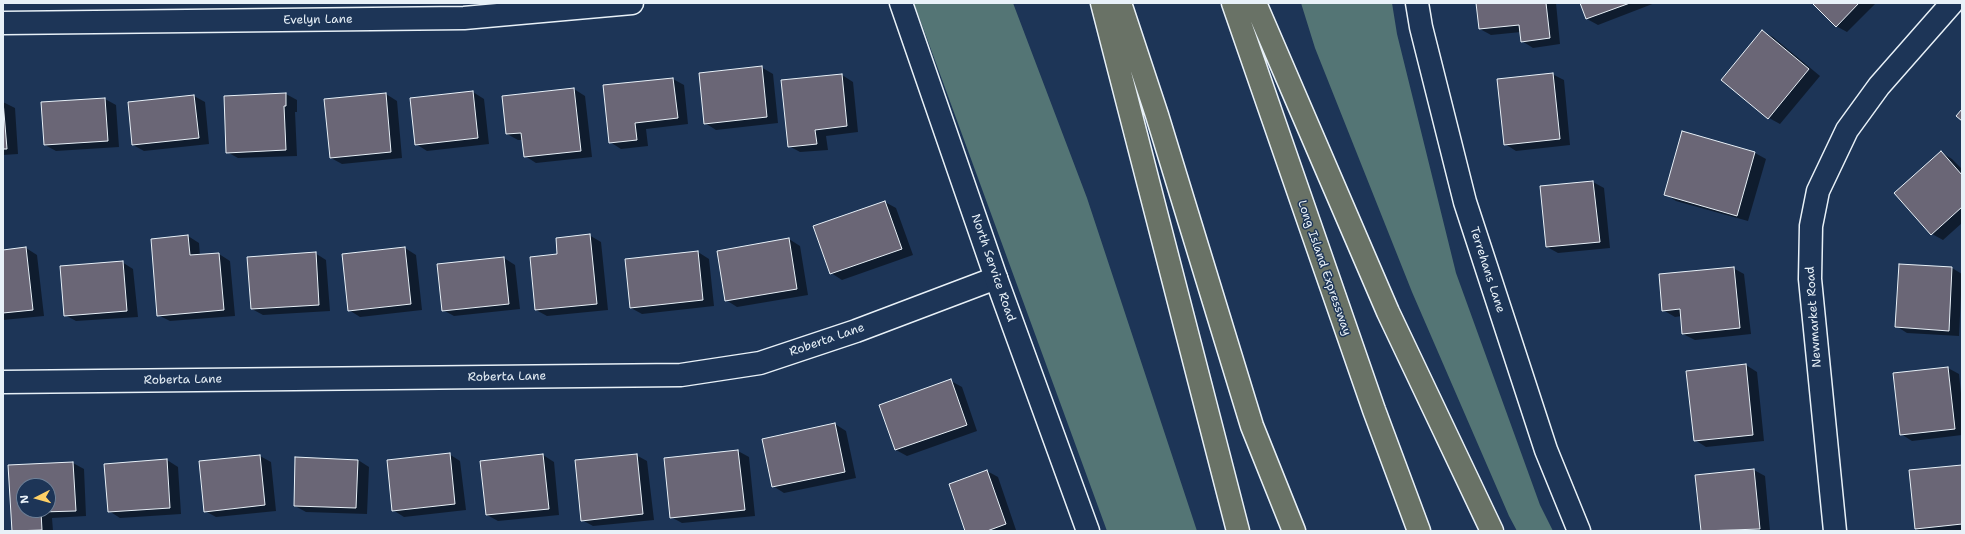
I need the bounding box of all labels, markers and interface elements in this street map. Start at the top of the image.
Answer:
street label: Evelyn Lane [283,12,353,28]
street label: Long Island Expressway [1294,198,1354,338]
street label: North Service Road [968,212,1018,324]
street label: Terrehans Lane [1466,225,1508,315]
street label: Newmarket Road [1803,266,1825,368]
street label: Roberta Lane [788,320,866,360]
street label: Roberta Lane [468,369,546,385]
street label: Roberta Lane [144,372,222,388]
north arrow [16,478,56,518]
text: N [17,494,32,504]

